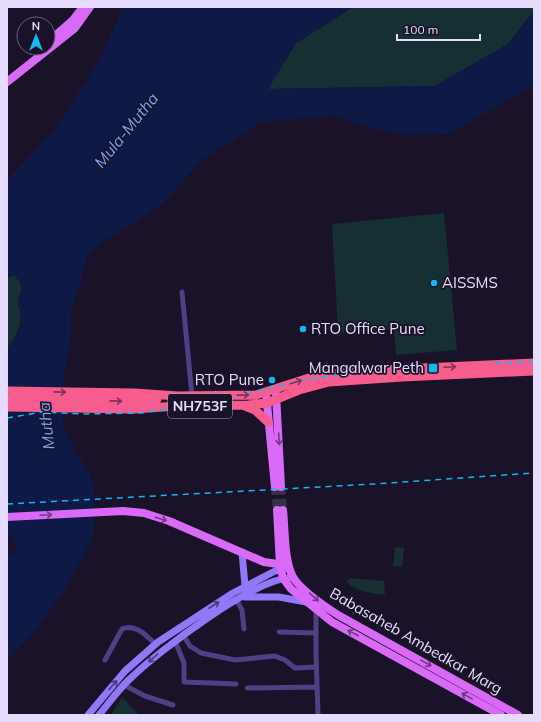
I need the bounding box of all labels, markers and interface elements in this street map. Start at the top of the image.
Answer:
north arrow [16,16,56,56]
scale bar [397,16,480,42]
text: N [32,19,40,33]
text: 100 m [403,22,438,37]
water label: Mula-Mutha [90,88,163,172]
place label: AISSMS [442,273,498,292]
marker: AISSMS [429,278,439,288]
place label: RTO Office Pune [311,319,425,338]
marker: RTO Office Pune [298,324,308,334]
place label: Mangalwar Peth [309,358,424,377]
marker: Mangalwar Peth [427,362,439,374]
one-way arrow [443,363,456,370]
place label: RTO Pune [195,370,264,389]
marker: RTO Pune [267,375,277,385]
one-way arrow [290,378,303,385]
one-way arrow [53,388,66,396]
one-way arrow [236,391,249,399]
road number: NH753F [168,394,232,418]
one-way arrow [109,397,122,405]
water label: Mutha [34,401,58,451]
one-way arrow [275,432,282,445]
one-way arrow [39,511,52,519]
one-way arrow [155,516,168,523]
street label: Babasaheb Ambedkar Marg [327,583,506,698]
one-way arrow [309,593,319,602]
one-way arrow [208,601,219,609]
one-way arrow [348,629,360,636]
one-way arrow [148,653,158,663]
one-way arrow [419,660,431,668]
one-way arrow [108,680,117,690]
one-way arrow [461,692,473,699]

